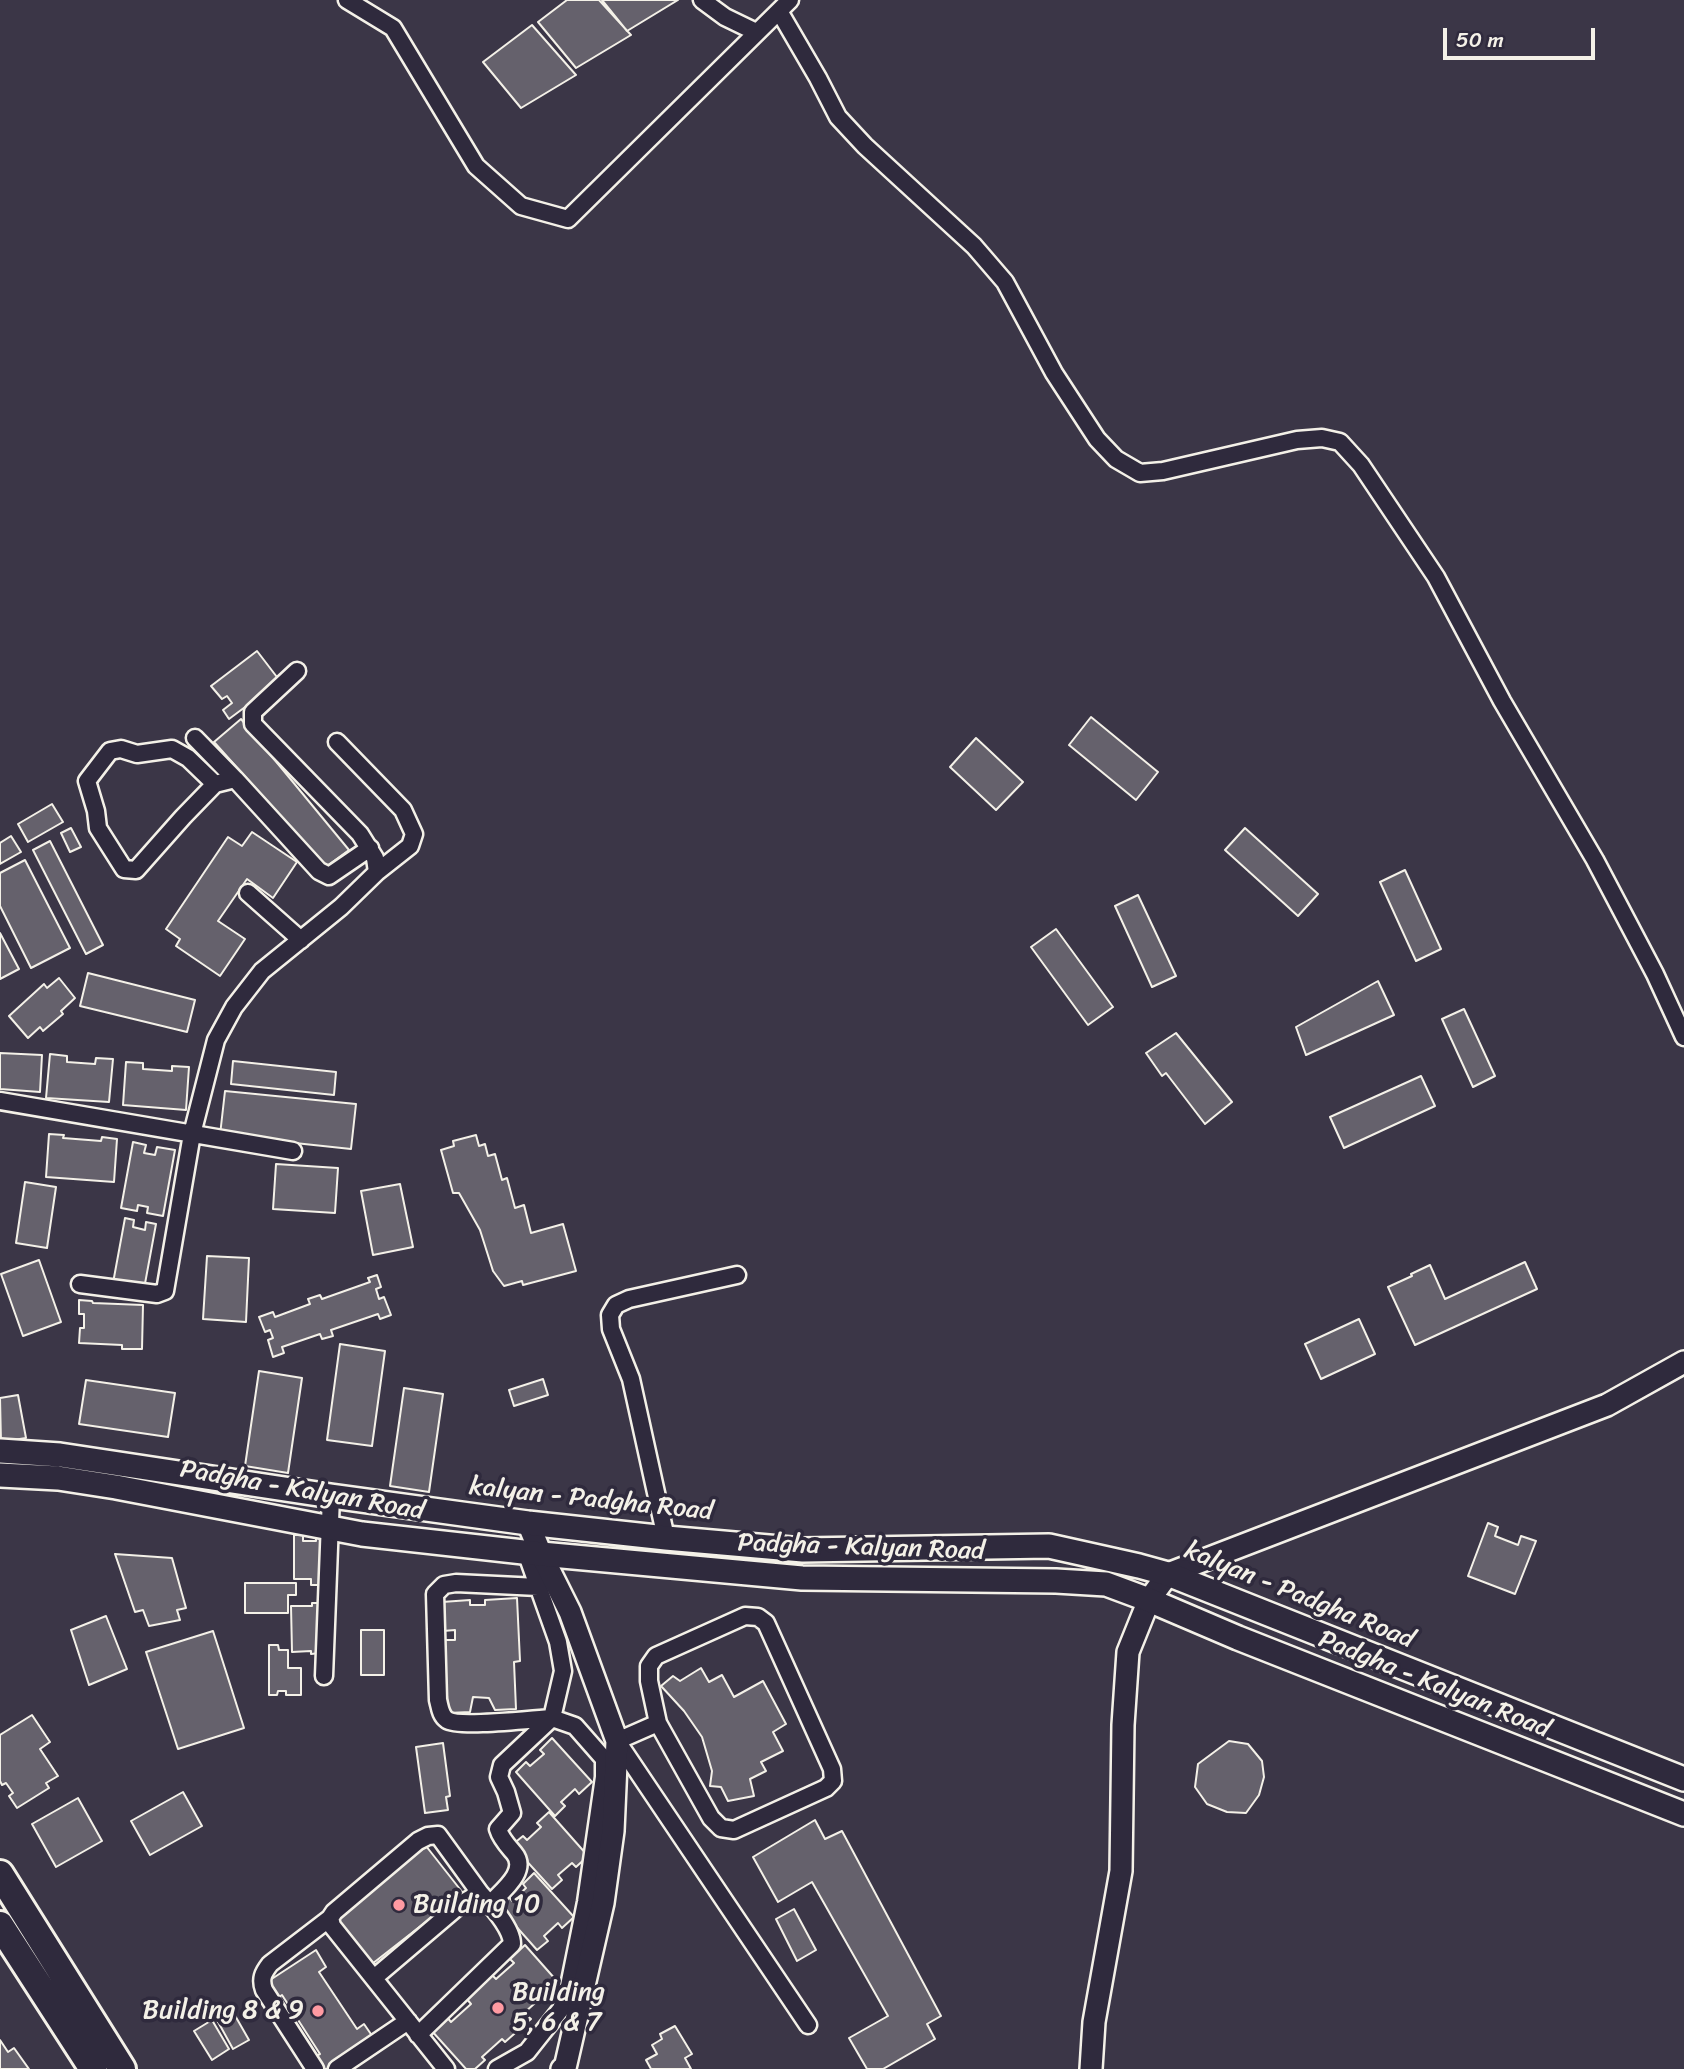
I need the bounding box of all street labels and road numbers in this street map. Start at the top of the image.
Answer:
street label: Padgha - Kalyan Road [177,1454,427,1528]
street label: kalyan - Padgha Road [468,1472,714,1528]
street label: Padgha - Kalyan Road [737,1528,985,1568]
street label: kalyan - Padgha Road [1180,1536,1418,1656]
street label: Padgha - Kalyan Road [1313,1624,1555,1746]

